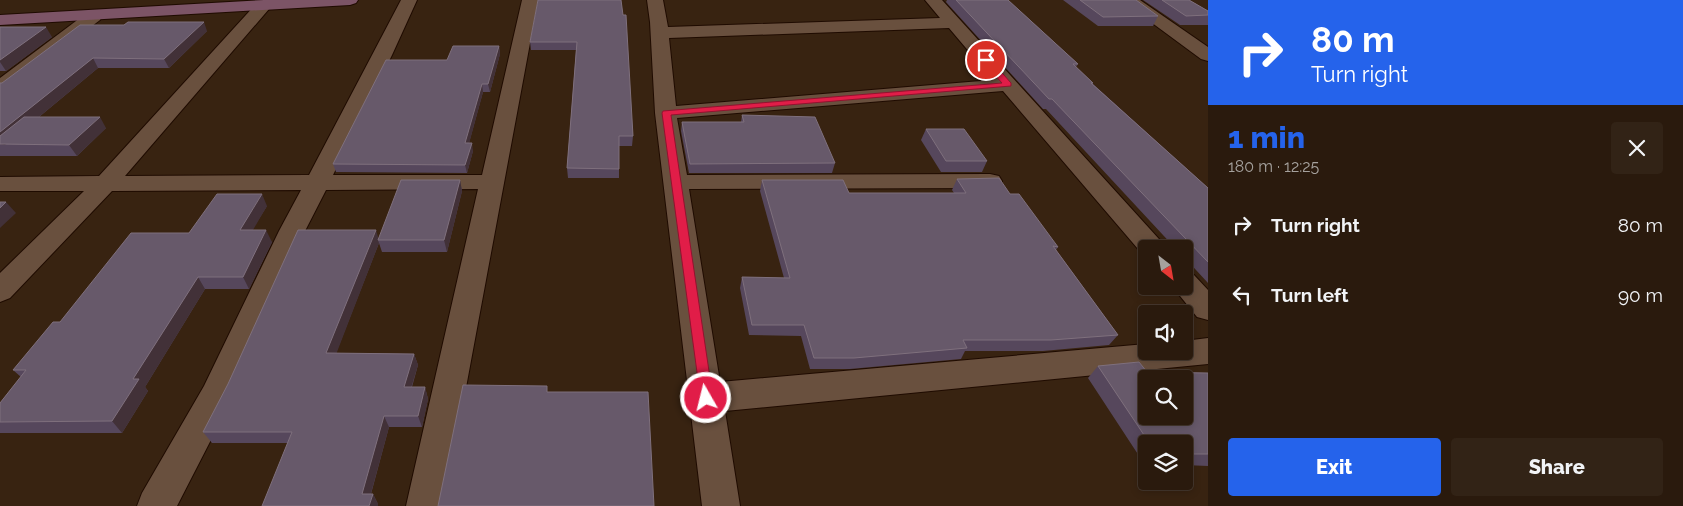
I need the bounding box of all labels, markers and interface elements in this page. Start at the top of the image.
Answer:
text: 80 m [1311,19,1395,60]
icon: right [1228,20,1293,85]
pin [965,39,1007,81]
icon: arrive [972,46,1000,74]
text: Turn right [1311,61,1408,87]
text: 1 min [1228,120,1305,155]
button: close [1611,122,1663,174]
text: 180 m · 12:25 [1228,157,1319,176]
icon: right [1228,211,1256,239]
text: Turn right [1271,214,1360,236]
text: 80 m [1618,214,1663,236]
north arrow [1138,240,1192,295]
map controls [1138,240,1193,490]
icon: left [1228,281,1256,309]
text: Turn left [1271,284,1348,306]
text: 90 m [1618,284,1663,306]
button: sound [1138,305,1193,360]
button: search [1138,370,1193,425]
position arrow [679,371,731,423]
button: layers [1138,435,1193,490]
button: Exit [1228,438,1441,496]
button: Share [1451,438,1663,496]

